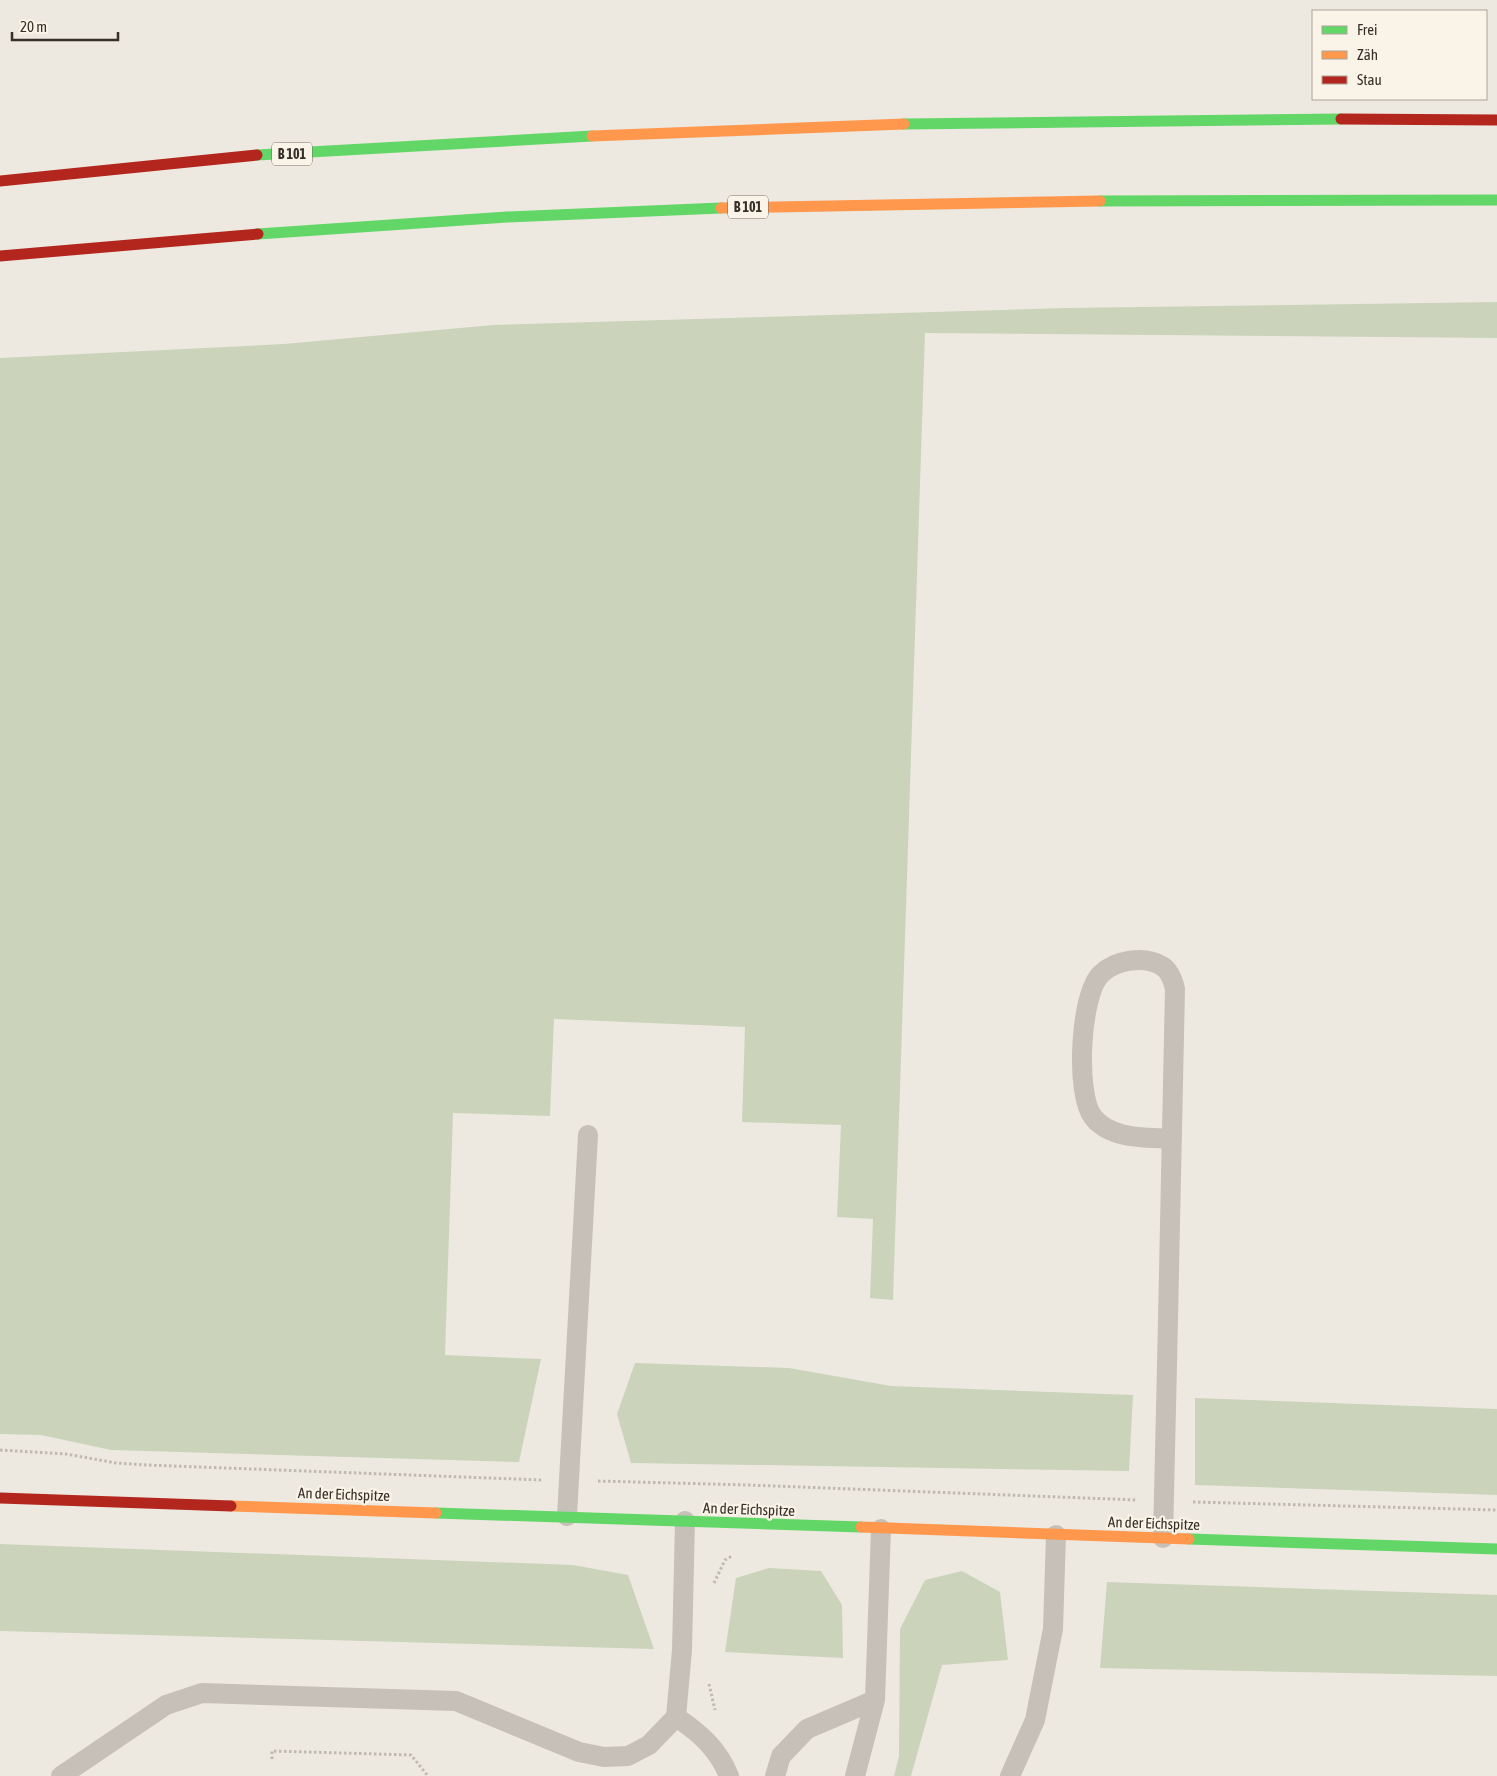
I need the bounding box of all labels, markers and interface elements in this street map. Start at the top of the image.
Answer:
scale bar [12,10,119,42]
legend [1312,10,1487,100]
text: 20 m [20,18,47,35]
text: Frei [1357,21,1377,38]
text: Zäh [1357,46,1378,63]
text: Stau [1357,71,1382,88]
road number: B 101 [272,142,312,166]
road number: B 101 [728,196,768,218]
street label: An der Eichspitze [298,1484,390,1504]
street label: An der Eichspitze [703,1499,795,1519]
street label: An der Eichspitze [1108,1513,1200,1533]

